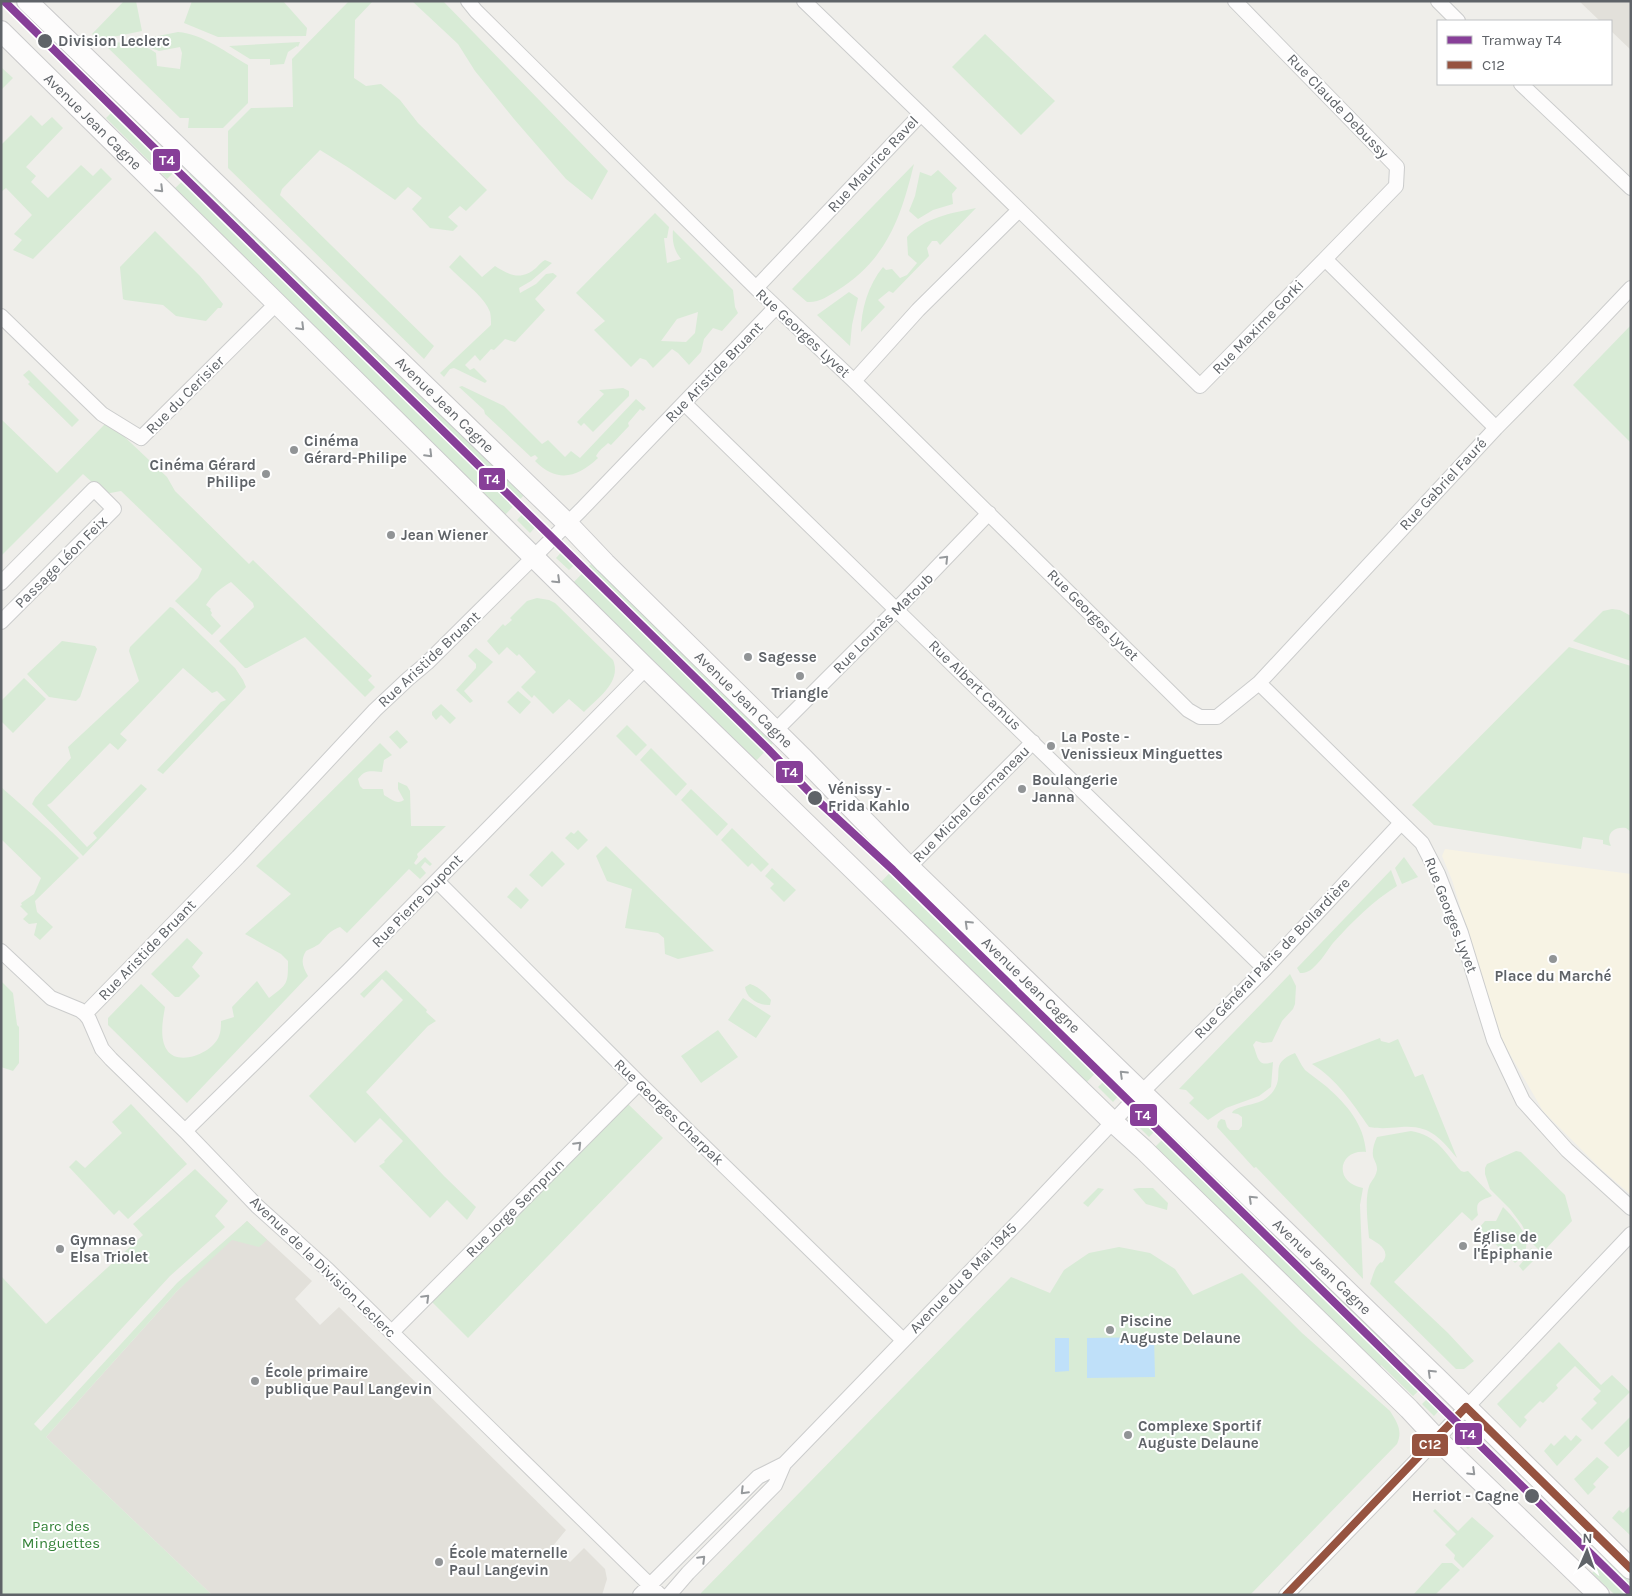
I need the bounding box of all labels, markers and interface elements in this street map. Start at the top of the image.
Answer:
legend [1437,20,1612,85]
text: Tramway T4 [1482,31,1562,49]
marker: Division Leclerc [36,32,54,50]
place label: Division Leclerc [58,32,170,50]
street label: Rue Claude Debussy [1283,50,1393,162]
text: C12 [1482,56,1505,74]
street label: Avenue Jean Cagne [40,69,145,174]
street label: Rue Maurice Ravel [824,112,922,216]
line badge: T4 [152,148,181,172]
text: T4 [159,152,176,169]
one-way arrow [154,183,163,192]
street label: Rue Maxime Gorki [1208,276,1308,378]
street label: Rue Georges Lyvet [752,285,854,382]
street label: Rue Aristide Bruant [661,318,767,426]
one-way arrow [295,322,304,331]
street label: Rue du Cerisier [142,352,228,438]
street label: Avenue Jean Cagne [392,353,498,457]
place label: Cinéma Gérard-Philipe [304,432,407,467]
street label: Rue Gabriel Fauré [1396,434,1490,534]
marker: Cinéma Gérard-Philipe [288,444,300,456]
one-way arrow [423,448,432,457]
place label: Cinéma Gérard Philipe [150,456,256,491]
line badge: T4 [478,467,506,491]
marker: Cinéma Gérard Philipe [260,468,272,480]
text: T4 [484,471,501,488]
street label: Passage Léon Feix [11,512,111,612]
place label: Jean Wiener [401,526,488,544]
marker: Jean Wiener [385,529,397,541]
one-way arrow [939,556,948,565]
street label: Rue Georges Lyvet [1043,565,1143,665]
street label: Rue Lounès Matoub [829,569,937,677]
one-way arrow [552,574,561,583]
street label: Rue Aristide Bruant [374,607,484,711]
street label: Rue Albert Camus [925,636,1025,734]
street label: Avenue Jean Cagne [691,648,797,752]
place label: Sagesse [758,648,817,666]
marker: Sagesse [742,651,754,663]
marker: Triangle [794,670,806,682]
place label: Triangle [772,684,828,702]
place label: La Poste - Venissieux Minguettes [1061,728,1223,763]
marker: La Poste - Venissieux Minguettes [1045,740,1057,752]
street label: Rue Michel Germaneau [909,742,1033,866]
line badge: T4 [775,760,804,784]
text: T4 [782,764,799,781]
place label: Boulangerie Janna [1032,771,1118,806]
place label: Vénissy - Frida Kahlo [828,780,910,815]
marker: Boulangerie Janna [1016,783,1028,795]
marker: Vénissy - Frida Kahlo [806,789,824,807]
street label: Rue Pierre Dupont [368,850,466,951]
street label: Rue Georges Lyvet [1421,855,1481,976]
street label: Rue Général Pâris de Bollardière [1190,874,1354,1042]
street label: Rue Aristide Bruant [94,896,200,1004]
one-way arrow [965,921,974,930]
street label: Avenue Jean Cagne [978,933,1084,1037]
marker: Place du Marché [1547,953,1559,965]
place label: Place du Marché [1494,967,1612,985]
street label: Rue Georges Charpak [610,1055,728,1169]
one-way arrow [1119,1071,1128,1080]
line badge: T4 [1129,1103,1158,1127]
text: T4 [1135,1107,1152,1124]
one-way arrow [572,1142,581,1151]
street label: Rue Jorge Semprun [462,1155,568,1261]
street label: Avenue de la Division Leclerc [246,1192,400,1342]
one-way arrow [1248,1196,1257,1205]
street label: Avenue Jean Cagne [1269,1215,1375,1319]
street label: Avenue du 8 Mai 1945 [906,1219,1020,1337]
place label: Église de l'Épiphanie [1473,1227,1553,1263]
place label: Gymnase Elsa Triolet [70,1231,148,1266]
marker: Église de l'Épiphanie [1457,1240,1469,1252]
marker: Gymnase Elsa Triolet [54,1243,66,1255]
one-way arrow [420,1295,429,1304]
place label: Piscine Auguste Delaune [1120,1312,1241,1347]
marker: Piscine Auguste Delaune [1104,1324,1116,1336]
place label: École primaire publique Paul Langevin [265,1362,432,1398]
one-way arrow [1428,1370,1437,1379]
marker: École primaire publique Paul Langevin [249,1375,261,1387]
place label: Complexe Sportif Auguste Delaune [1138,1417,1262,1452]
line badge: T4 [1454,1422,1483,1446]
text: T4 [1460,1426,1477,1443]
marker: Complexe Sportif Auguste Delaune [1122,1429,1134,1441]
line badge: C12 [1411,1433,1449,1457]
text: C12 [1419,1436,1441,1453]
one-way arrow [1467,1466,1476,1475]
one-way arrow [741,1485,750,1494]
place label: Herriot - Cagne [1412,1487,1519,1505]
marker: Herriot - Cagne [1523,1487,1541,1505]
park label: Parc des Minguettes [22,1517,100,1552]
north arrow [1562,1526,1612,1576]
text: N [1582,1530,1593,1547]
place label: École maternelle Paul Langevin [449,1543,568,1579]
marker: École maternelle Paul Langevin [433,1556,445,1568]
one-way arrow [696,1556,705,1565]

